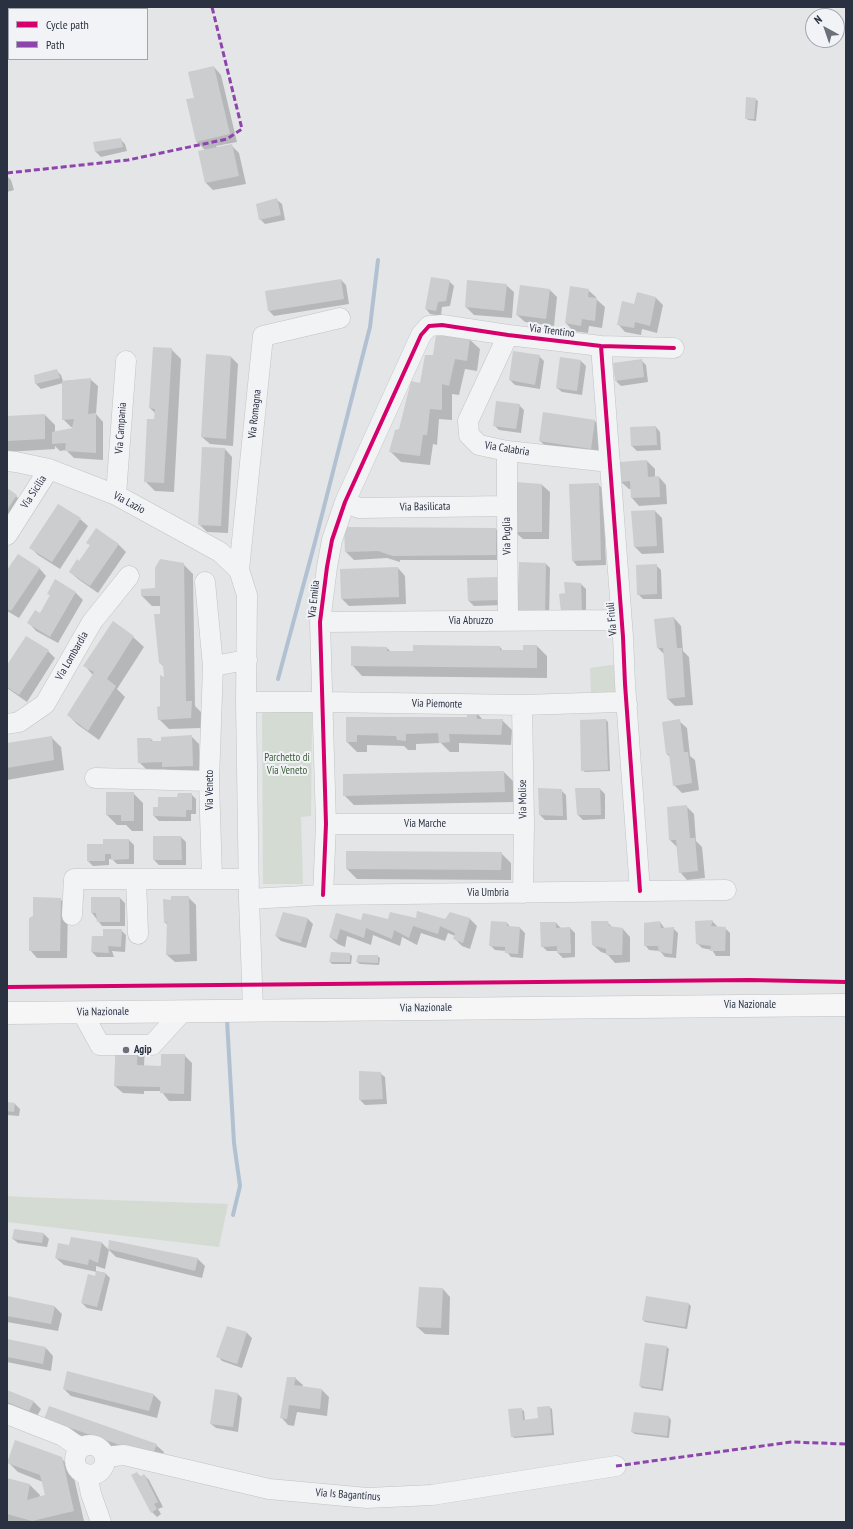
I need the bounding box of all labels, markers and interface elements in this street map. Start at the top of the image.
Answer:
legend [8,8,148,60]
north arrow [805,8,845,48]
text: N [811,12,825,27]
text: Cycle path [46,17,89,32]
text: Path [46,37,64,52]
street label: Via Trentino [529,322,575,340]
street label: Via Romagna [246,389,264,439]
street label: Via Campania [113,402,129,454]
street label: Via Calabria [484,439,530,459]
street label: Via Sicilia [18,473,50,511]
street label: Via Lazio [111,489,147,517]
street label: Via Basilicata [400,500,450,514]
street label: Via Puglia [500,517,514,555]
street label: Via Emilia [305,579,323,619]
street label: Via Friuli [604,602,620,636]
street label: Via Abruzzo [449,614,493,628]
street label: Via Lombardia [53,629,91,683]
street label: Via Piemonte [412,697,462,711]
park label: Parchetto di Via Veneto [264,751,310,777]
street label: Via Veneto [203,770,217,810]
street label: Via Molise [516,779,530,819]
street label: Via Marche [404,817,446,831]
street label: Via Umbria [467,886,509,900]
street label: Via Nazionale [724,998,776,1012]
street label: Via Nazionale [400,1001,452,1015]
street label: Via Nazionale [77,1005,129,1019]
place label: Agip [134,1043,152,1057]
marker: Agip [121,1045,131,1055]
street label: Via Is Bagantinus [315,1486,381,1504]

